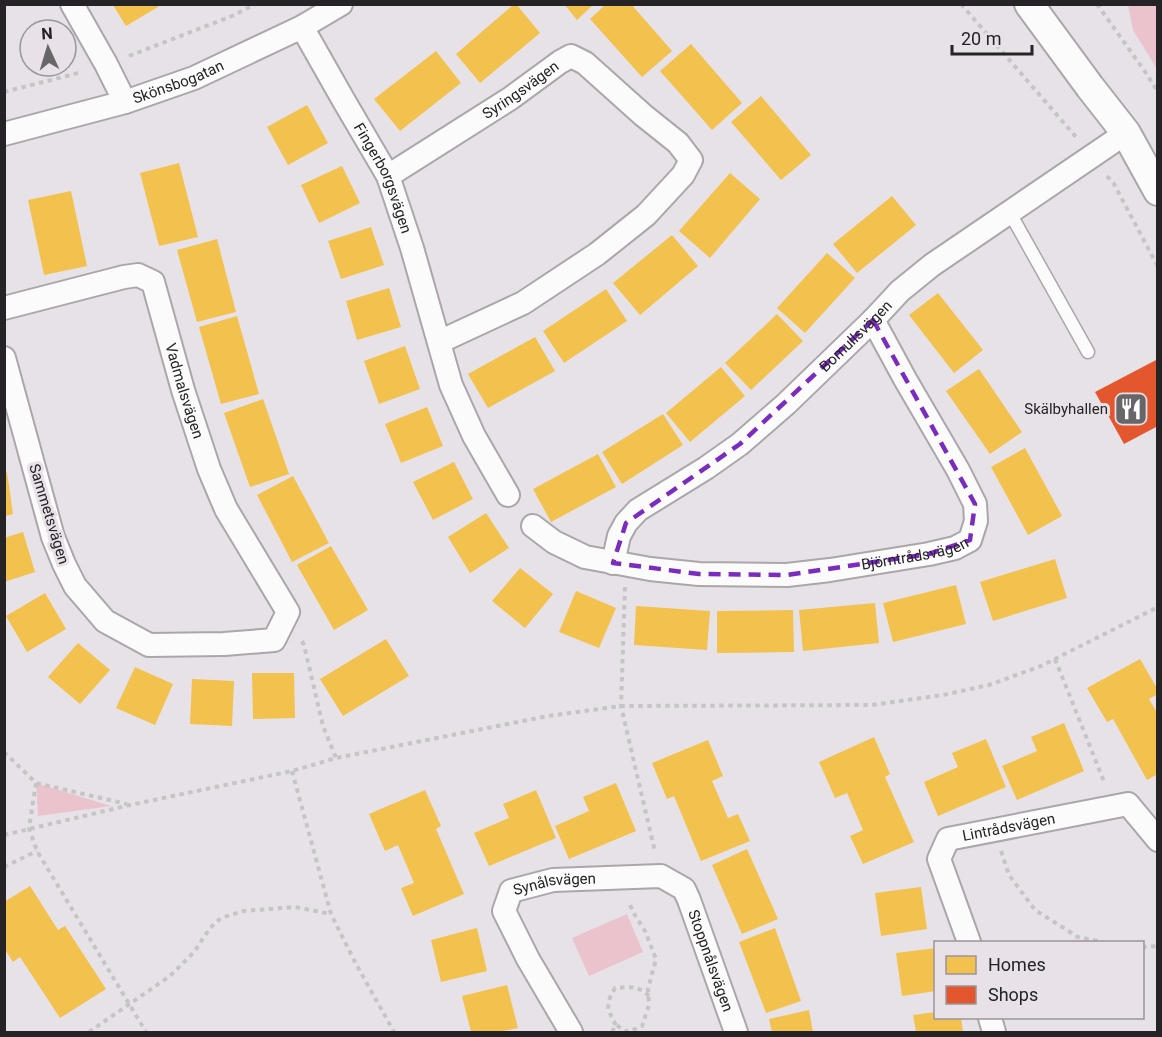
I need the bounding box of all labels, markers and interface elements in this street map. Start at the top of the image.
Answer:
north arrow [18,18,78,78]
scale bar [952,18,1032,56]
text: N [41,24,53,43]
text: 20 m [961,28,1001,49]
street label: Skönsbogatan [130,56,227,108]
street label: Syringsvägen [479,57,562,123]
street label: Fingerborgsvägen [350,120,415,236]
street label: Bomullsvägen [816,297,896,376]
street label: Vadmalsvägen [161,341,207,441]
restaurant icon: Skälbyhallen [1113,391,1149,427]
place label: Skälbyhallen [1024,400,1108,418]
street label: Sammetsvägen [25,462,73,566]
street label: Björntrådsvägen [860,533,972,574]
street label: Lintrådsvägen [961,809,1057,845]
street label: Synålsvägen [511,869,596,899]
street label: Stoppnålsvägen [684,907,737,1014]
legend [934,941,1144,1019]
text: Homes [988,954,1046,975]
text: Shops [988,984,1038,1005]

